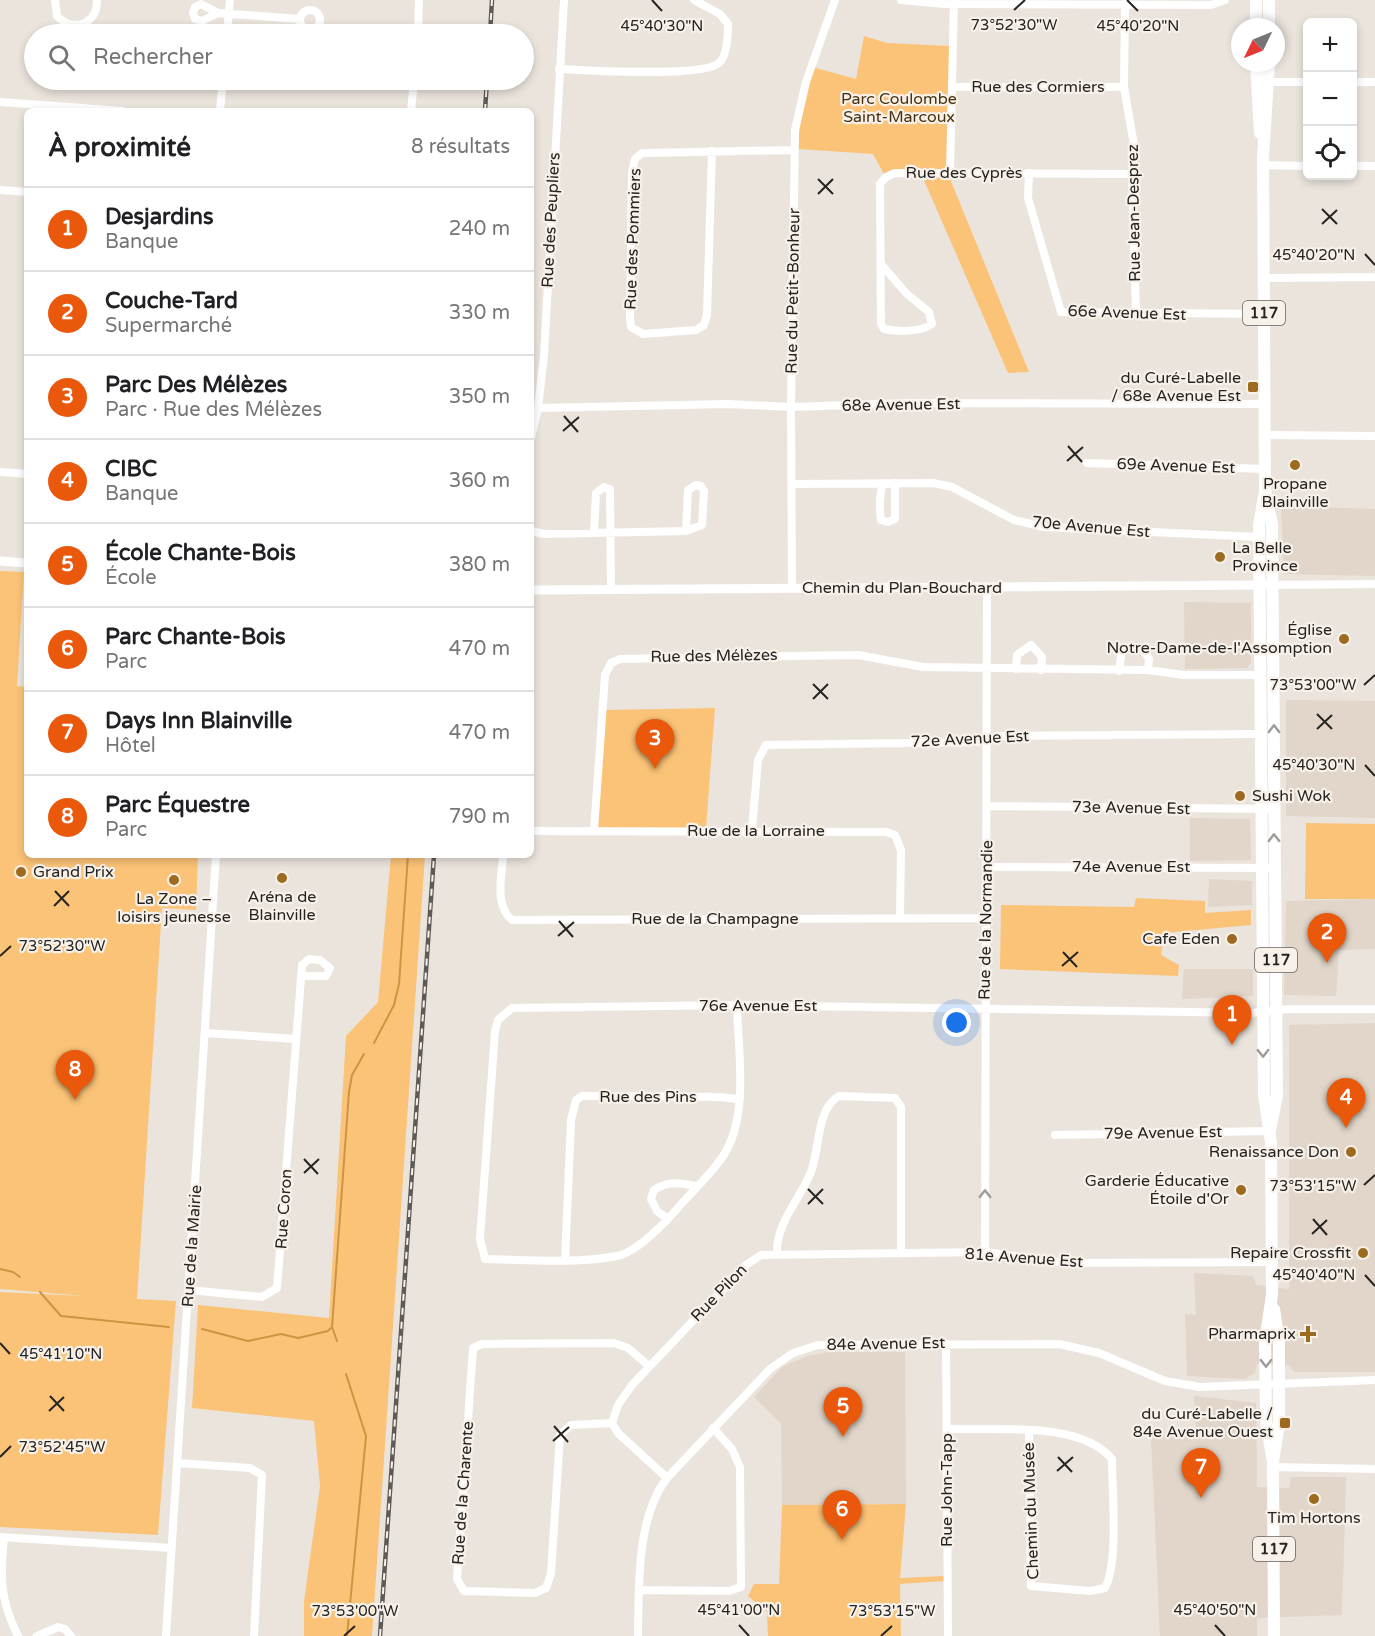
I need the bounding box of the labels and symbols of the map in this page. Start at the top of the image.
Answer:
text: 73°52'30"W [971,16,1057,34]
text: 45°40'30"N [621,17,703,35]
text: 45°40'20"N [1097,17,1179,35]
north arrow [1231,18,1285,72]
street label: Rue des Cormiers [971,77,1105,97]
park label: Parc Coulombe Saint-Marcoux [841,89,957,127]
street label: Rue Jean-Desprez [1123,144,1145,282]
street label: Rue des Peupliers [537,152,565,288]
street label: Rue des Cyprès [906,163,1022,183]
street label: Rue des Pommiers [621,168,645,310]
street label: Rue du Petit-Bonheur [782,207,804,374]
text: 45°40'20"N [1273,246,1355,264]
street label: 66e Avenue Est [1067,301,1187,325]
road number: 117 [1243,301,1285,325]
place label: du Curé-Labelle / 68e Avenue Est [1111,368,1241,406]
marker: du Curé-Labelle / 68e Avenue Est [1246,380,1260,394]
street label: 68e Avenue Est [842,394,960,416]
street label: 69e Avenue Est [1116,454,1236,478]
marker: Propane Blainville [1288,458,1302,472]
place label: Propane Blainville [1261,474,1329,512]
street label: 70e Avenue Est [1031,512,1151,542]
place label: La Belle Province [1232,538,1298,576]
marker: La Belle Province [1213,550,1227,564]
street label: Chemin du Plan-Bouchard [802,578,1002,598]
place label: Église Notre-Dame-de-l'Assomption [1106,620,1332,658]
marker: Église Notre-Dame-de-l'Assomption [1337,632,1351,646]
street label: Rue des Mélèzes [650,645,778,667]
text: 73°53'00"W [1270,676,1356,694]
pin: 3 [636,720,674,769]
one-way arrow [1268,725,1280,734]
street label: 72e Avenue Est [910,726,1030,752]
text: 45°40'30"N [1273,756,1355,774]
place label: Sushi Wok [1252,786,1331,806]
marker: Sushi Wok [1233,789,1247,803]
street label: 73e Avenue Est [1072,797,1190,819]
street label: Rue de la Lorraine [687,821,825,841]
one-way arrow [1268,834,1281,843]
street label: Rue de la Normandie [975,840,997,1000]
street label: 74e Avenue Est [1072,857,1190,877]
place label: Grand Prix [33,862,114,882]
marker: Grand Prix [14,865,28,879]
marker: Aréna de Blainville [275,871,289,885]
marker: La Zone – loisirs jeunesse [167,873,181,887]
place label: Aréna de Blainville [248,887,316,925]
place label: La Zone – loisirs jeunesse [117,889,231,927]
street label: Rue de la Champagne [631,909,799,929]
pin: 2 [1308,914,1346,963]
place label: Cafe Eden [1142,929,1220,949]
marker: Cafe Eden [1225,932,1239,946]
text: 73°52'30"W [19,937,105,955]
road number: 117 [1255,948,1297,972]
street label: 76e Avenue Est [699,996,817,1016]
pin: 1 [1212,996,1252,1045]
your location [942,1008,971,1037]
one-way arrow [1257,1049,1269,1058]
pin: 8 [56,1050,94,1100]
pin: 4 [1326,1078,1366,1128]
street label: Rue des Pins [599,1087,697,1107]
street label: 79e Avenue Est [1104,1122,1222,1144]
place label: Renaissance Don [1209,1142,1339,1162]
marker: Renaissance Don [1344,1145,1358,1159]
street label: Rue Coron [271,1168,297,1250]
place label: Garderie Éducative Étoile d'Or [1085,1171,1230,1209]
text: 73°53'15"W [1270,1177,1356,1195]
marker: Garderie Éducative Étoile d'Or [1234,1183,1248,1197]
street label: Rue de la Mairie [178,1184,206,1308]
one-way arrow [979,1189,991,1198]
place label: Repaire Crossfit [1230,1243,1351,1263]
street label: 81e Avenue Est [964,1244,1084,1272]
marker: Repaire Crossfit [1356,1246,1370,1260]
street label: Rue Pilon [687,1260,751,1326]
text: 45°40'40"N [1273,1266,1355,1284]
place label: Pharmaprix [1208,1324,1296,1344]
marker: Pharmaprix [1301,1327,1315,1341]
street label: 84e Avenue Est [827,1333,945,1355]
text: 45°41'10"N [20,1345,102,1363]
one-way arrow [1260,1358,1272,1367]
pin: 5 [824,1388,862,1437]
place label: du Curé-Labelle / 84e Avenue Ouest [1133,1404,1273,1442]
marker: du Curé-Labelle / 84e Avenue Ouest [1278,1416,1292,1430]
street label: Rue de la Charente [448,1420,478,1566]
street label: Rue John-Tapp [937,1433,957,1547]
text: 73°52'45"W [19,1438,105,1456]
street label: Chemin du Musée [1019,1442,1043,1580]
pin: 7 [1182,1448,1220,1498]
pin: 6 [822,1490,862,1540]
marker: Tim Hortons [1307,1492,1321,1506]
place label: Tim Hortons [1267,1508,1361,1528]
road number: 117 [1253,1537,1295,1561]
text: 45°41'00"N [698,1601,780,1619]
text: 45°40'50"N [1174,1601,1256,1619]
text: 73°53'00"W [312,1602,398,1620]
text: 73°53'15"W [849,1602,935,1620]

